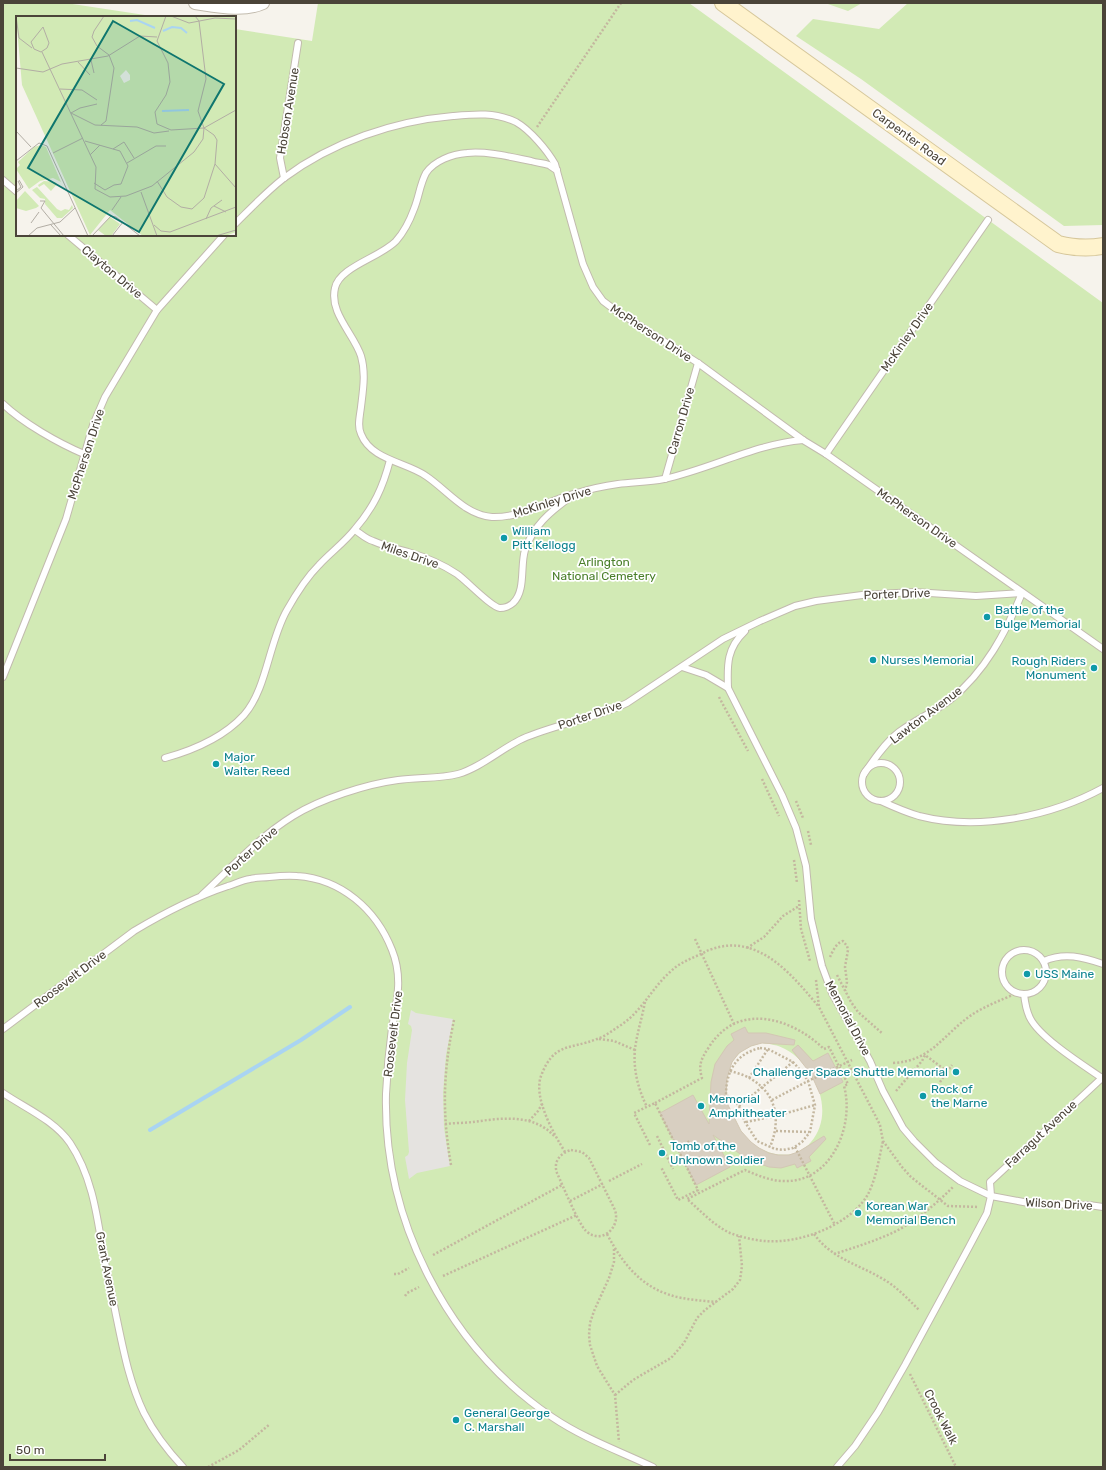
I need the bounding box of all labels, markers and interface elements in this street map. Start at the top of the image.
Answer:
inset map [16,16,236,236]
street label: Hobson Avenue [274,66,302,155]
street label: Carpenter Road [870,106,948,168]
street label: Clayton Drive [79,243,145,302]
street label: McKinley Drive [878,300,936,374]
street label: McPherson Drive [608,301,695,365]
street label: Carron Drive [665,385,697,456]
street label: McPherson Drive [65,407,107,501]
street label: McKinley Drive [511,483,593,521]
street label: McPherson Drive [874,485,960,551]
place label: William Pitt Kellogg [512,524,576,552]
marker: William Pitt Kellogg [499,533,509,543]
street label: Miles Drive [379,539,441,571]
park label: Arlington National Cemetery [552,555,656,583]
street label: Porter Drive [863,586,931,602]
place label: Battle of the Bulge Memorial [995,603,1081,631]
marker: Battle of the Bulge Memorial [982,612,992,622]
place label: Nurses Memorial [881,653,974,667]
place label: Rough Riders Monument [1011,654,1086,682]
marker: Nurses Memorial [868,655,878,665]
marker: Rough Riders Monument [1089,663,1099,673]
street label: Lawton Avenue [887,683,965,747]
street label: Porter Drive [556,697,624,732]
place label: Major Walter Reed [224,750,290,778]
marker: Major Walter Reed [211,759,221,769]
street label: Porter Drive [222,823,281,878]
street label: Roosevelt Drive [31,947,109,1011]
place label: USS Maine [1035,967,1095,981]
marker: USS Maine [1022,969,1032,979]
street label: Memorial Drive [822,978,874,1058]
street label: Roosevelt Drive [381,990,405,1078]
place label: Challenger Space Shuttle Memorial [753,1065,948,1079]
marker: Challenger Space Shuttle Memorial [951,1067,961,1077]
place label: Rock of the Marne [931,1082,988,1110]
marker: Rock of the Marne [918,1091,928,1101]
place label: Memorial Amphitheater [709,1092,787,1120]
street label: Farragut Avenue [1002,1097,1080,1171]
marker: Memorial Amphitheater [696,1101,706,1111]
place label: Tomb of the Unknown Soldier [670,1139,765,1167]
marker: Tomb of the Unknown Soldier [657,1148,667,1158]
street label: Wilson Drive [1025,1195,1093,1213]
place label: Korean War Memorial Bench [866,1199,956,1227]
marker: Korean War Memorial Bench [853,1208,863,1218]
street label: Grant Avenue [93,1230,121,1308]
street label: Crook Walk [921,1387,961,1448]
place label: General George C. Marshall [464,1406,550,1434]
marker: General George C. Marshall [451,1415,461,1425]
scale bar [10,1436,105,1462]
text: 50 m [16,1443,44,1457]

